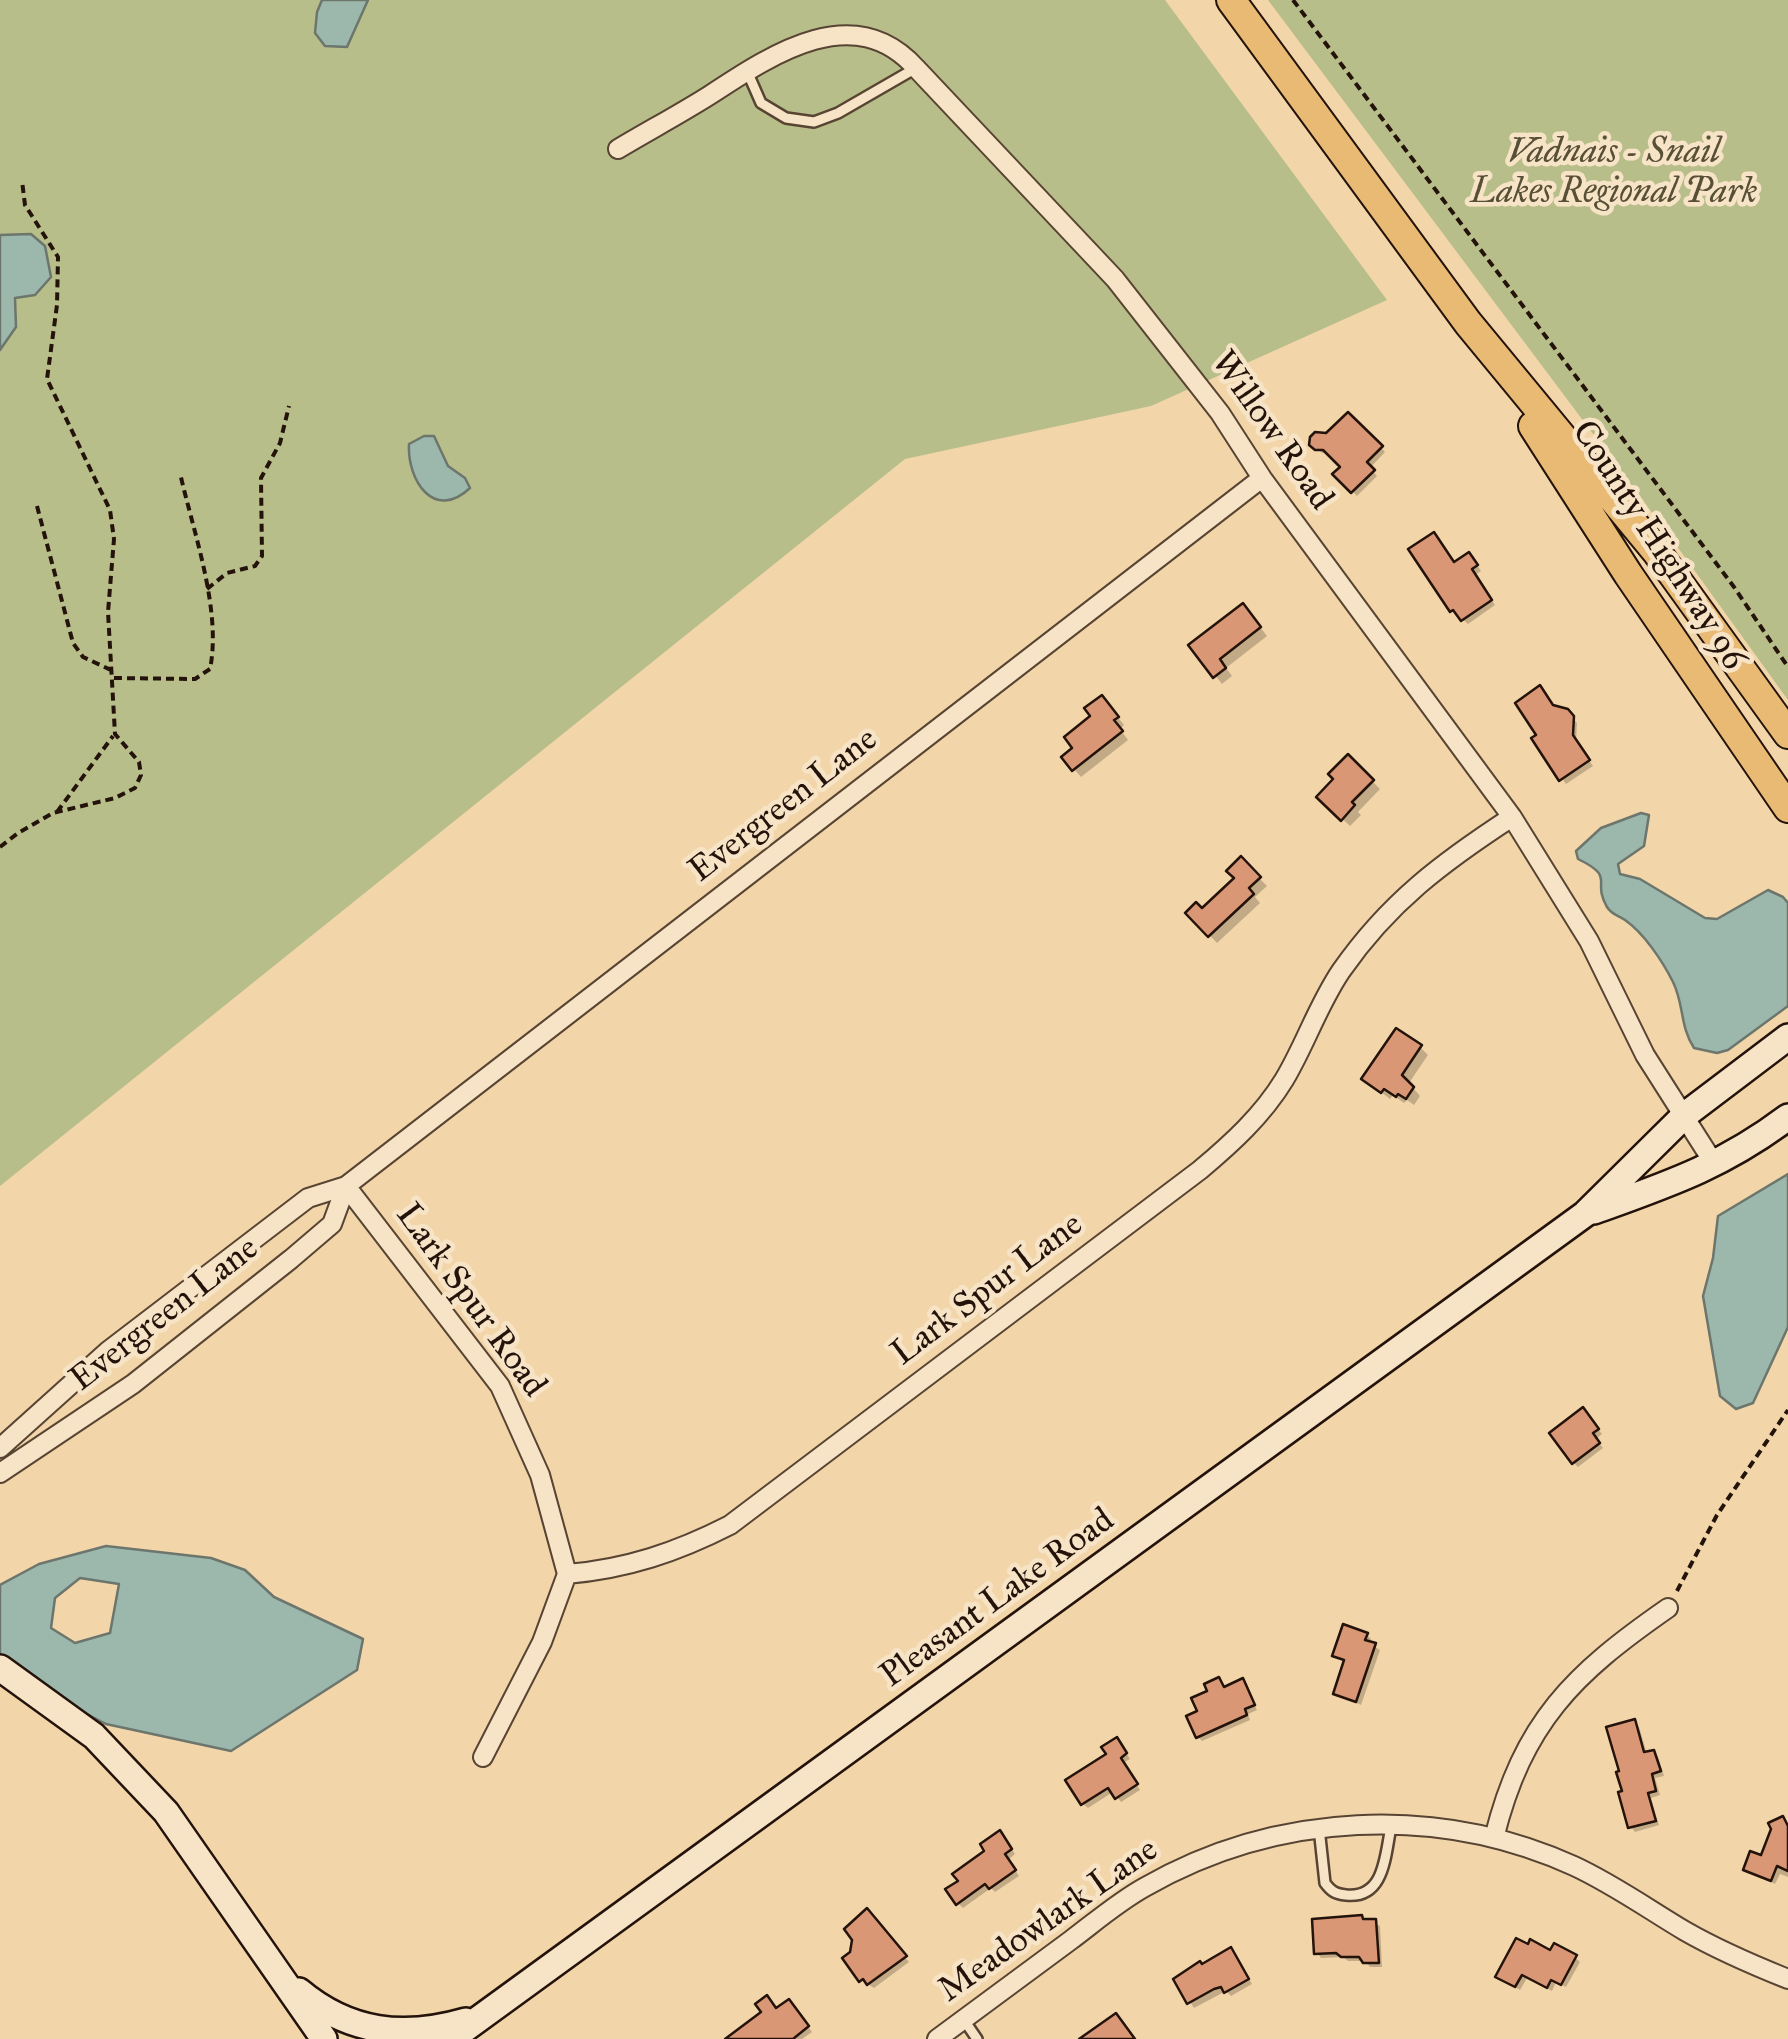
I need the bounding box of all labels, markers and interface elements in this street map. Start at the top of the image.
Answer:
park label: Vadnais - Snail Lakes Regional Park [1471,132,1757,214]
street label: Willow Road [1201,343,1341,519]
street label: County Highway 96 [1562,414,1754,678]
street label: Evergreen Lane [681,719,887,893]
street label: Lark Spur Road [386,1196,554,1406]
street label: Lark Spur Lane [884,1205,1092,1375]
street label: Evergreen Lane [62,1228,268,1402]
street label: Pleasant Lake Road [873,1500,1123,1698]
street label: Meadowlark Lane [931,1830,1167,2012]

